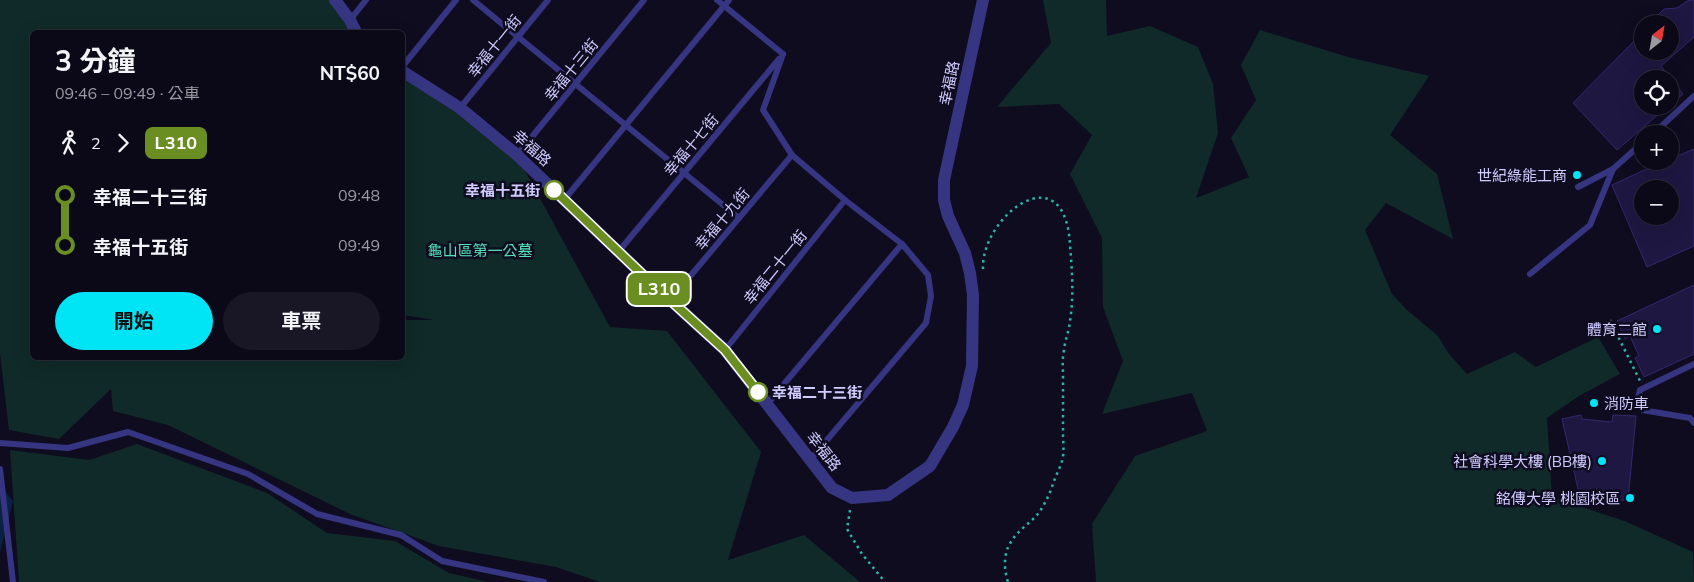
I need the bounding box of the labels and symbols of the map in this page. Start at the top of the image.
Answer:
street label: 幸福十一街 [463,11,525,81]
north arrow [1634,15,1679,60]
street label: 幸福十三街 [540,35,602,105]
street label: 幸福路 [935,59,963,107]
street label: 幸福十七街 [660,110,722,180]
street label: 幸福路 [509,126,555,170]
place label: 世紀綠能工商 [1477,166,1567,185]
marker: 世紀綠能工商 [1571,169,1583,181]
marker: 幸福十五街 [544,180,564,200]
place label: 幸福十五街 [465,181,540,200]
street label: 幸福十九街 [691,184,753,254]
street label: 幸福二十一街 [739,226,811,308]
park label: 龜山區第一公墓 [427,241,533,260]
line badge: L310 [624,273,694,305]
place label: 體育二館 [1587,320,1647,339]
marker: 體育二館 [1651,323,1663,335]
marker: 幸福二十三街 [748,382,768,402]
place label: 幸福二十三街 [772,383,862,402]
place label: 消防車 [1604,394,1649,413]
marker: 消防車 [1588,397,1600,409]
street label: 幸福路 [803,427,845,475]
place label: 社會科學大樓 (BB樓) [1453,452,1592,471]
marker: 社會科學大樓 (BB樓) [1596,455,1608,467]
place label: 銘傳大學 桃園校區 [1496,489,1620,508]
marker: 銘傳大學 桃園校區 [1624,492,1636,504]

